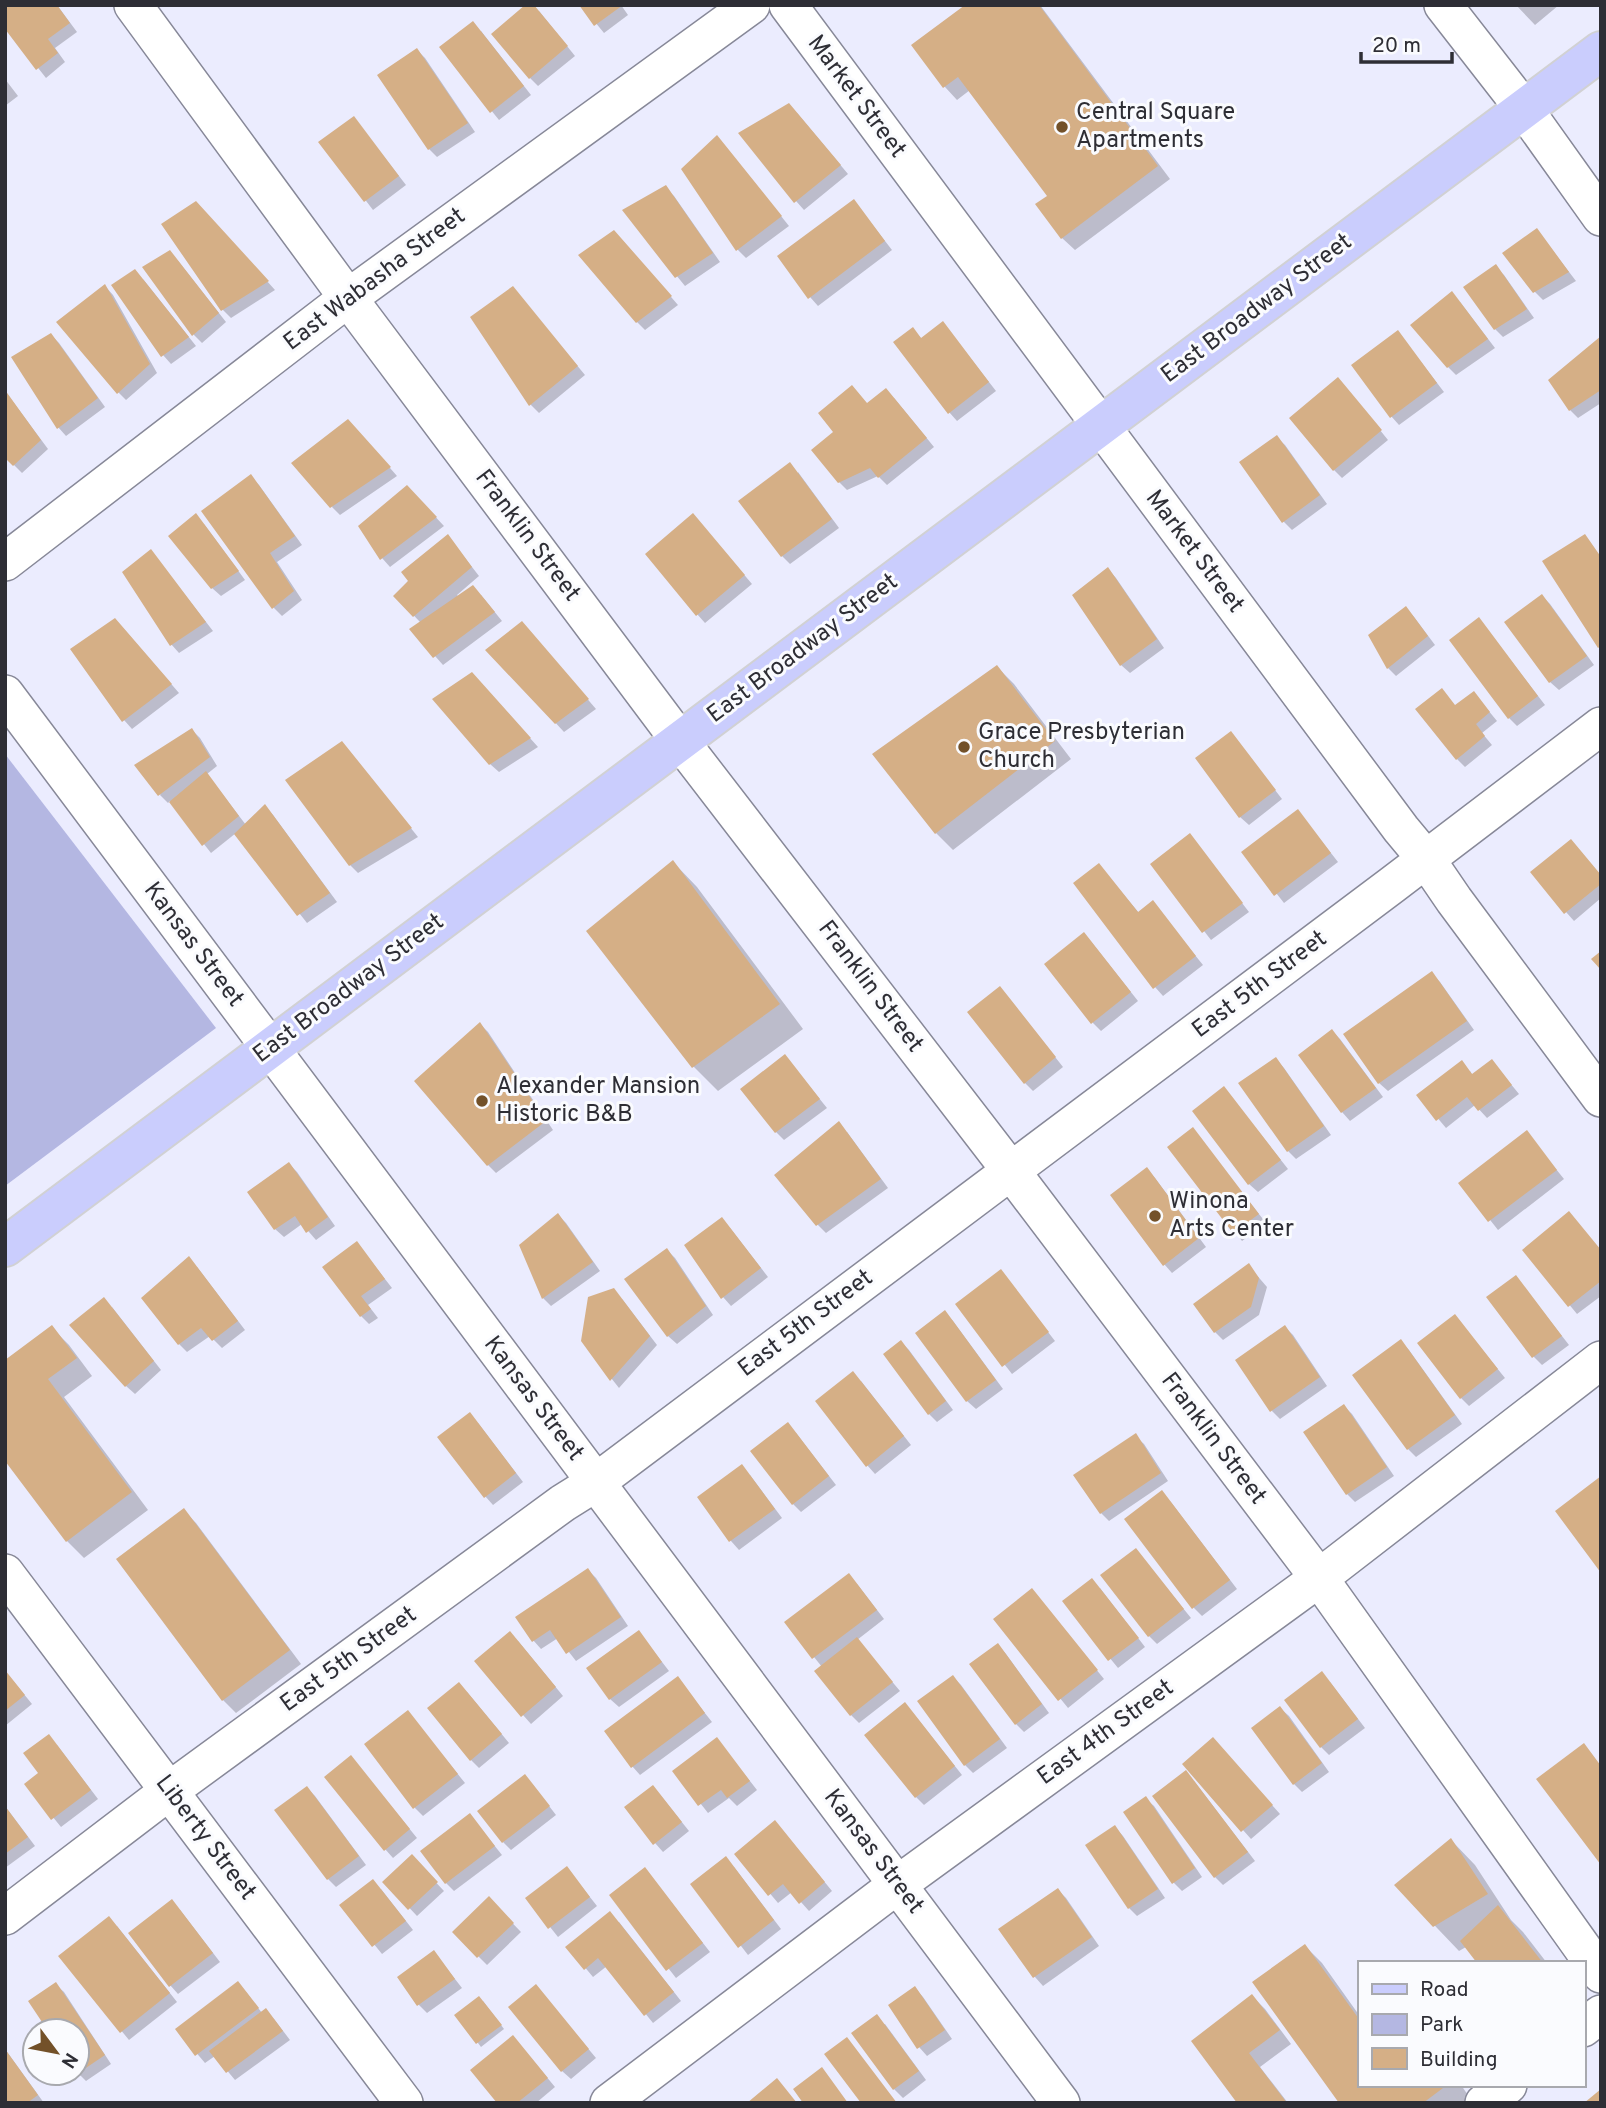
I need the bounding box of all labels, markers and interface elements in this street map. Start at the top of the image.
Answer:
scale bar [1361,21,1452,65]
street label: Market Street [800,30,912,164]
text: 20 m [1372,33,1421,60]
place label: Central Square Apartments [1076,98,1235,156]
marker: Central Square Apartments [1054,119,1070,135]
street label: East Wabasha Street [278,202,472,358]
street label: East Broadway Street [1156,227,1358,391]
street label: Franklin Street [468,464,586,608]
street label: Market Street [1138,485,1250,619]
street label: East Broadway Street [702,567,904,731]
place label: Grace Presbyterian Church [978,718,1185,776]
marker: Grace Presbyterian Church [956,739,972,755]
street label: Kansas Street [136,877,250,1013]
street label: East Broadway Street [248,907,450,1071]
street label: Franklin Street [811,915,929,1059]
street label: East 5th Street [1187,924,1333,1046]
place label: Alexander Mansion Historic B&B [496,1072,700,1130]
marker: Alexander Mansion Historic B&B [474,1093,490,1109]
place label: Winona Arts Center [1169,1187,1294,1245]
marker: Winona Arts Center [1147,1208,1163,1224]
street label: East 5th Street [733,1263,879,1385]
street label: Kansas Street [476,1331,590,1467]
street label: Franklin Street [1154,1367,1272,1511]
street label: East 5th Street [275,1600,423,1720]
street label: East 4th Street [1032,1673,1180,1793]
street label: Liberty Street [148,1769,262,1907]
street label: Kansas Street [816,1784,930,1920]
legend [1358,1961,1585,2087]
text: Road [1420,1977,1469,2004]
text: Park [1420,2012,1463,2039]
north arrow [21,2017,91,2087]
text: Building [1420,2047,1498,2074]
text: N [55,2048,83,2072]

